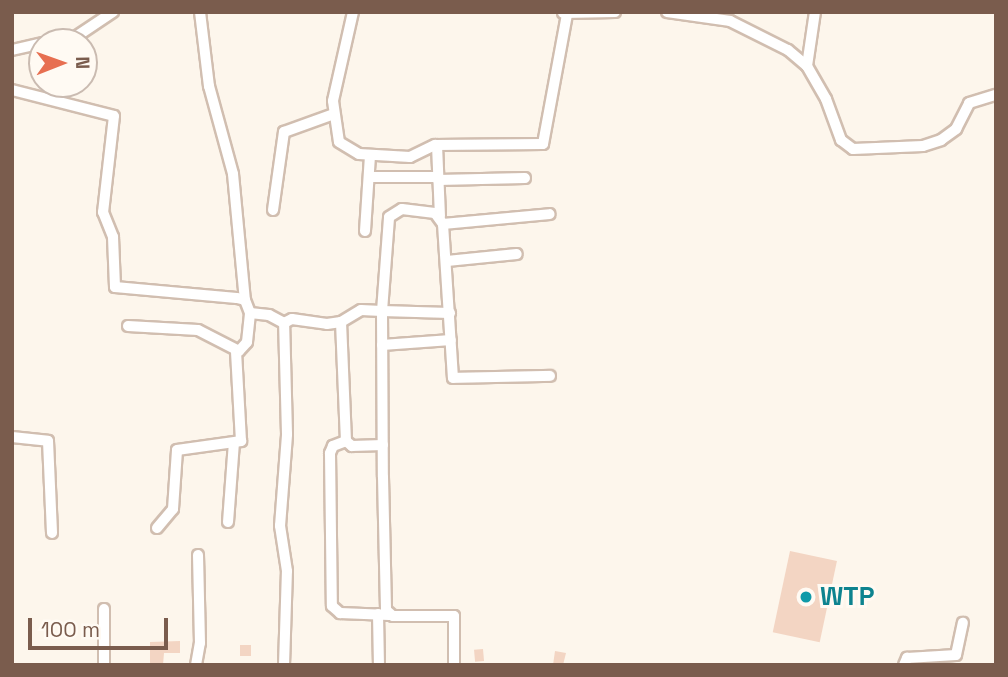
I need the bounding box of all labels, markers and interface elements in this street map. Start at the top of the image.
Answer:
north arrow [28,28,98,98]
text: N [70,56,95,69]
place label: WTP [820,581,874,613]
marker: WTP [798,589,814,605]
scale bar [32,604,172,648]
text: 100 m [41,616,100,643]

